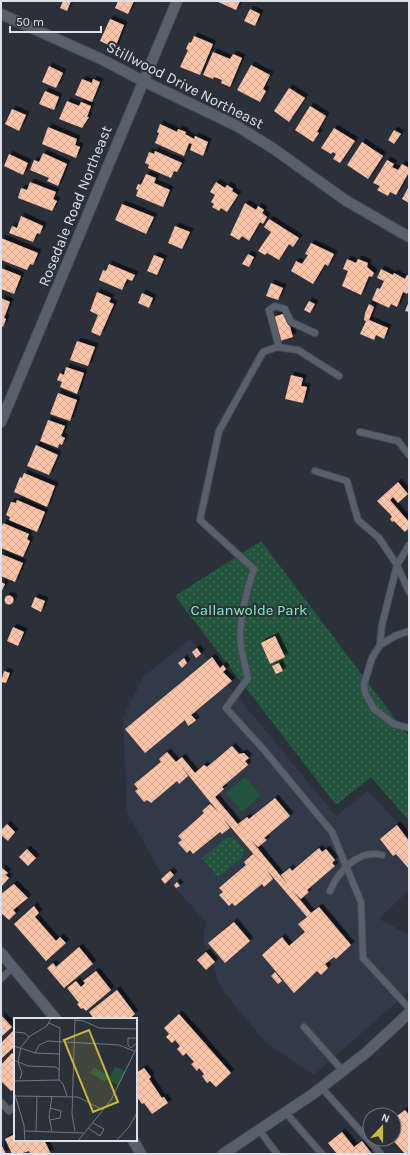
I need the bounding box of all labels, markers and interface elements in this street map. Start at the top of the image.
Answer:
scale bar [10,8,101,34]
text: 50 m [16,15,44,29]
street label: Stillwood Drive Northeast [103,37,267,133]
street label: Rosedale Road Northeast [34,123,116,289]
park label: Callanwolde Park [190,601,308,619]
inset map [14,1018,137,1141]
north arrow [362,1107,402,1147]
text: N [379,1111,392,1126]

